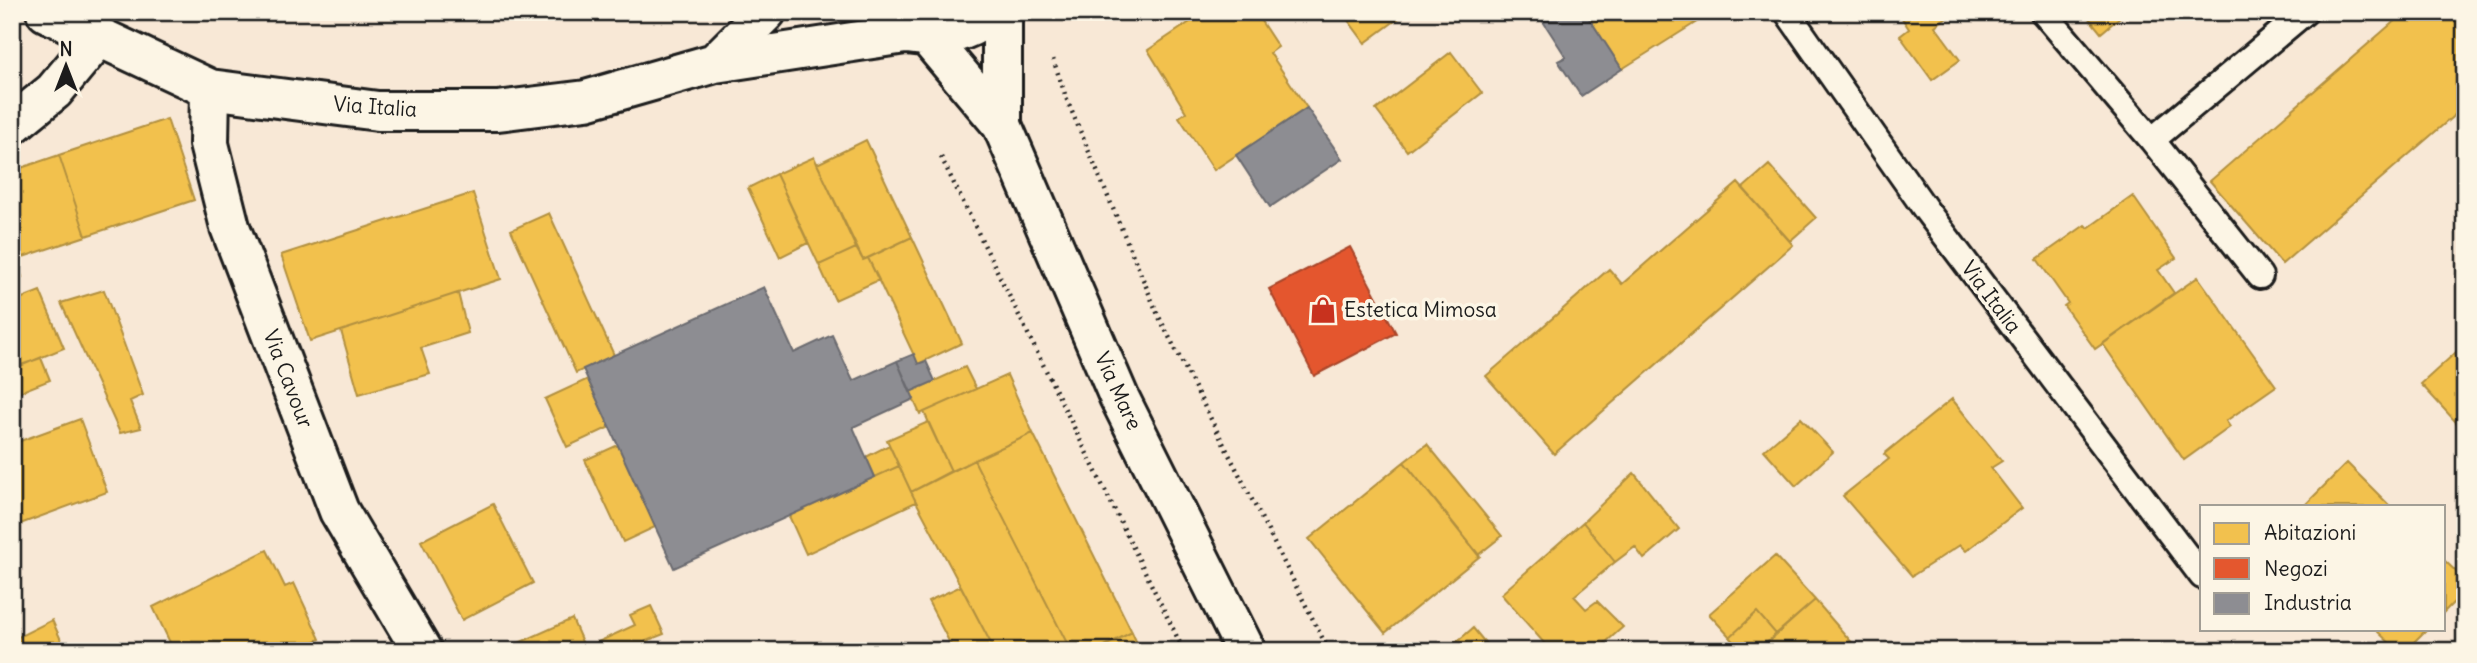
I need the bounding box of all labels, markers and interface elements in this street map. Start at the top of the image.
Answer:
north arrow [32,32,102,102]
text: N [59,37,73,61]
street label: Via Italia [332,90,418,123]
street label: Via Italia [1955,255,2027,338]
shop icon: Estetica Mimosa [1308,295,1338,325]
place label: Estetica Mimosa [1344,296,1497,323]
street label: Via Cavour [257,326,320,432]
street label: Via Mare [1089,347,1148,434]
legend [2200,505,2446,632]
text: Abitazioni [2264,519,2356,546]
text: Negozi [2264,555,2328,582]
text: Industria [2264,589,2352,616]

